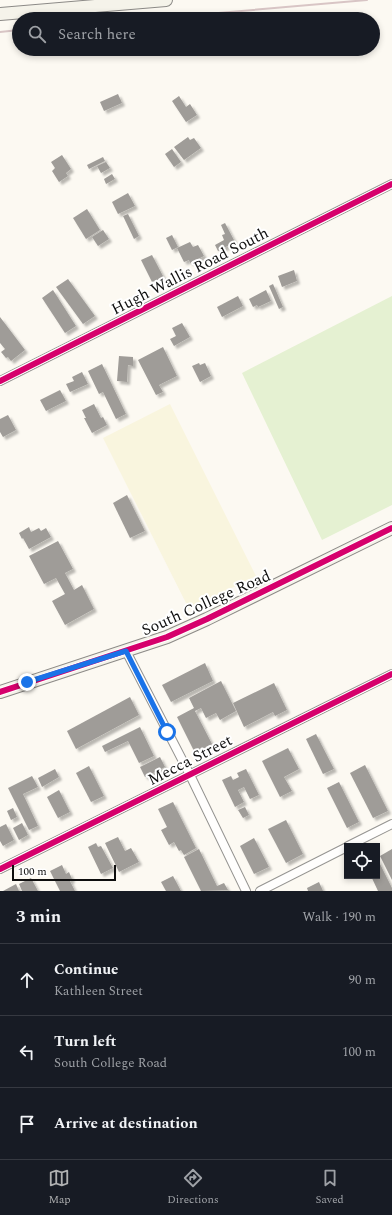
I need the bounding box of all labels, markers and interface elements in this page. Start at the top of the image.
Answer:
search box [12,12,380,56]
icon: search [26,23,48,45]
text: Search here [58,23,136,46]
street label: Hugh Wallis Road South [107,221,273,321]
street label: South College Road [138,564,275,642]
route end [18,673,36,691]
route start [158,723,176,741]
street label: Mecca Street [143,728,237,792]
map controls [344,843,380,879]
button: locate [344,843,380,879]
scale bar [12,863,116,882]
text: 100 m [18,863,47,880]
text: 3 min [16,904,61,930]
text: Walk · 190 m [302,907,376,927]
text: Continue [54,958,119,981]
icon: ahead [16,969,38,991]
text: 90 m [349,970,376,990]
text: Kathleen Street [54,981,143,1001]
text: Turn left [54,1030,116,1053]
icon: left [16,1041,38,1063]
text: 100 m [342,1042,376,1062]
text: South College Road [54,1053,167,1073]
text: Arrive at destination [54,1112,198,1135]
icon: arrive [16,1113,38,1135]
tab: Map [48,1167,71,1208]
tab: Directions [167,1167,219,1208]
tab: Saved [315,1167,344,1208]

